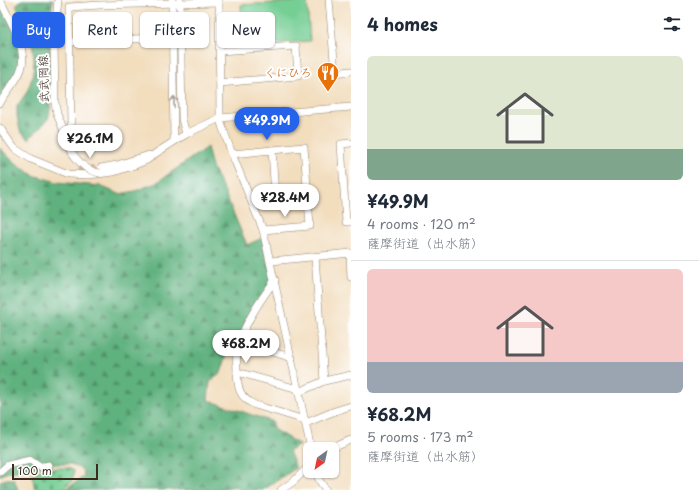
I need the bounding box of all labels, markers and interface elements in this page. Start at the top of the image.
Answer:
text: 4 homes [367,11,438,37]
chip: Buy [12,12,65,48]
chip: Rent [73,12,132,48]
chip: Filters [140,12,209,48]
chip: New [217,12,275,48]
icon: filters [661,13,683,35]
street label: 武武岡線 [33,55,53,103]
restaurant icon: くにひろ [315,60,341,93]
place label: くにひろ [264,63,312,81]
icon: home [489,82,561,154]
one-way arrow [170,96,178,109]
pin: ¥49.9M [234,107,300,141]
text: ¥49.9M [243,110,291,129]
pin: ¥26.1M [57,125,123,159]
text: ¥26.1M [67,128,113,147]
pin: ¥28.4M [252,184,318,218]
text: ¥28.4M [260,187,310,206]
text: ¥49.9M [367,188,429,214]
text: 4 rooms · 120 m² [367,214,476,233]
text: 薩摩街道（出水筋） [367,233,484,252]
icon: home [489,295,561,367]
pin: ¥68.2M [213,330,279,364]
text: ¥68.2M [221,333,271,352]
text: ¥68.2M [367,401,431,427]
text: 5 rooms · 173 m² [367,427,473,446]
north arrow [303,442,339,478]
map controls [303,442,339,478]
text: 薩摩街道（出水筋） [367,446,484,465]
scale bar [12,462,98,481]
text: 100 m [18,462,52,479]

